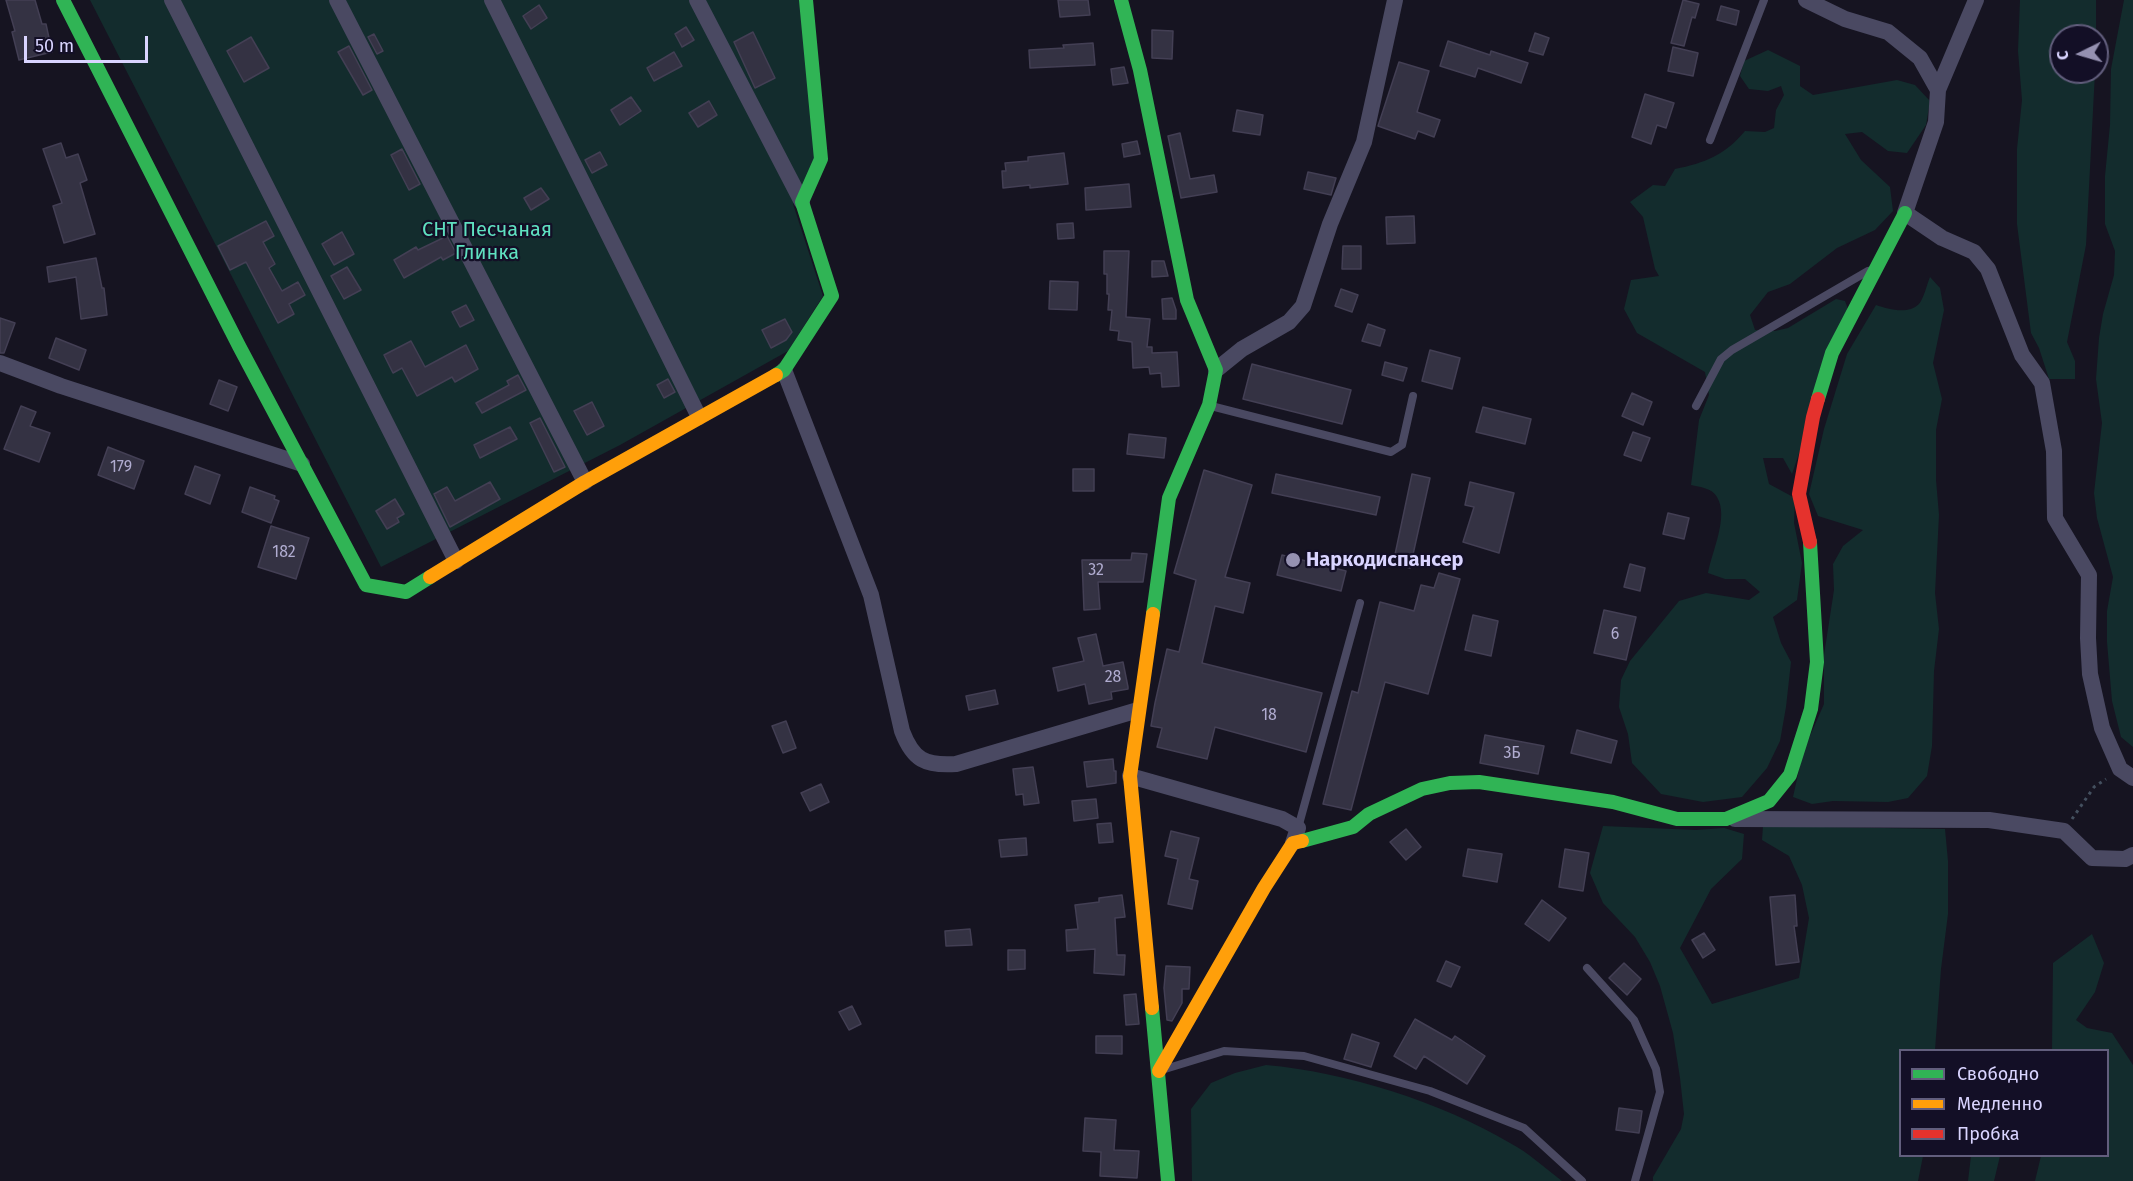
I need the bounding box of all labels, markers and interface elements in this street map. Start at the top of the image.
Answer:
scale bar [27,24,152,62]
north arrow [2049,24,2109,84]
text: 50 m [35,35,74,57]
text: С [2053,50,2072,61]
park label: СНТ Песчаная Глинка [422,218,552,265]
house number: 179 [110,458,132,478]
house number: 182 [272,543,296,563]
place label: Наркодиспансер [1306,548,1463,572]
marker: Наркодиспансер [1284,551,1302,569]
house number: 32 [1088,561,1104,581]
house number: 6 [1611,625,1619,645]
house number: 28 [1105,668,1121,688]
house number: 18 [1261,706,1277,726]
house number: 3Б [1503,744,1521,764]
legend [1899,1049,2109,1157]
text: Свободно [1957,1063,2039,1085]
text: Медленно [1957,1093,2043,1115]
text: Пробка [1957,1123,2020,1145]

